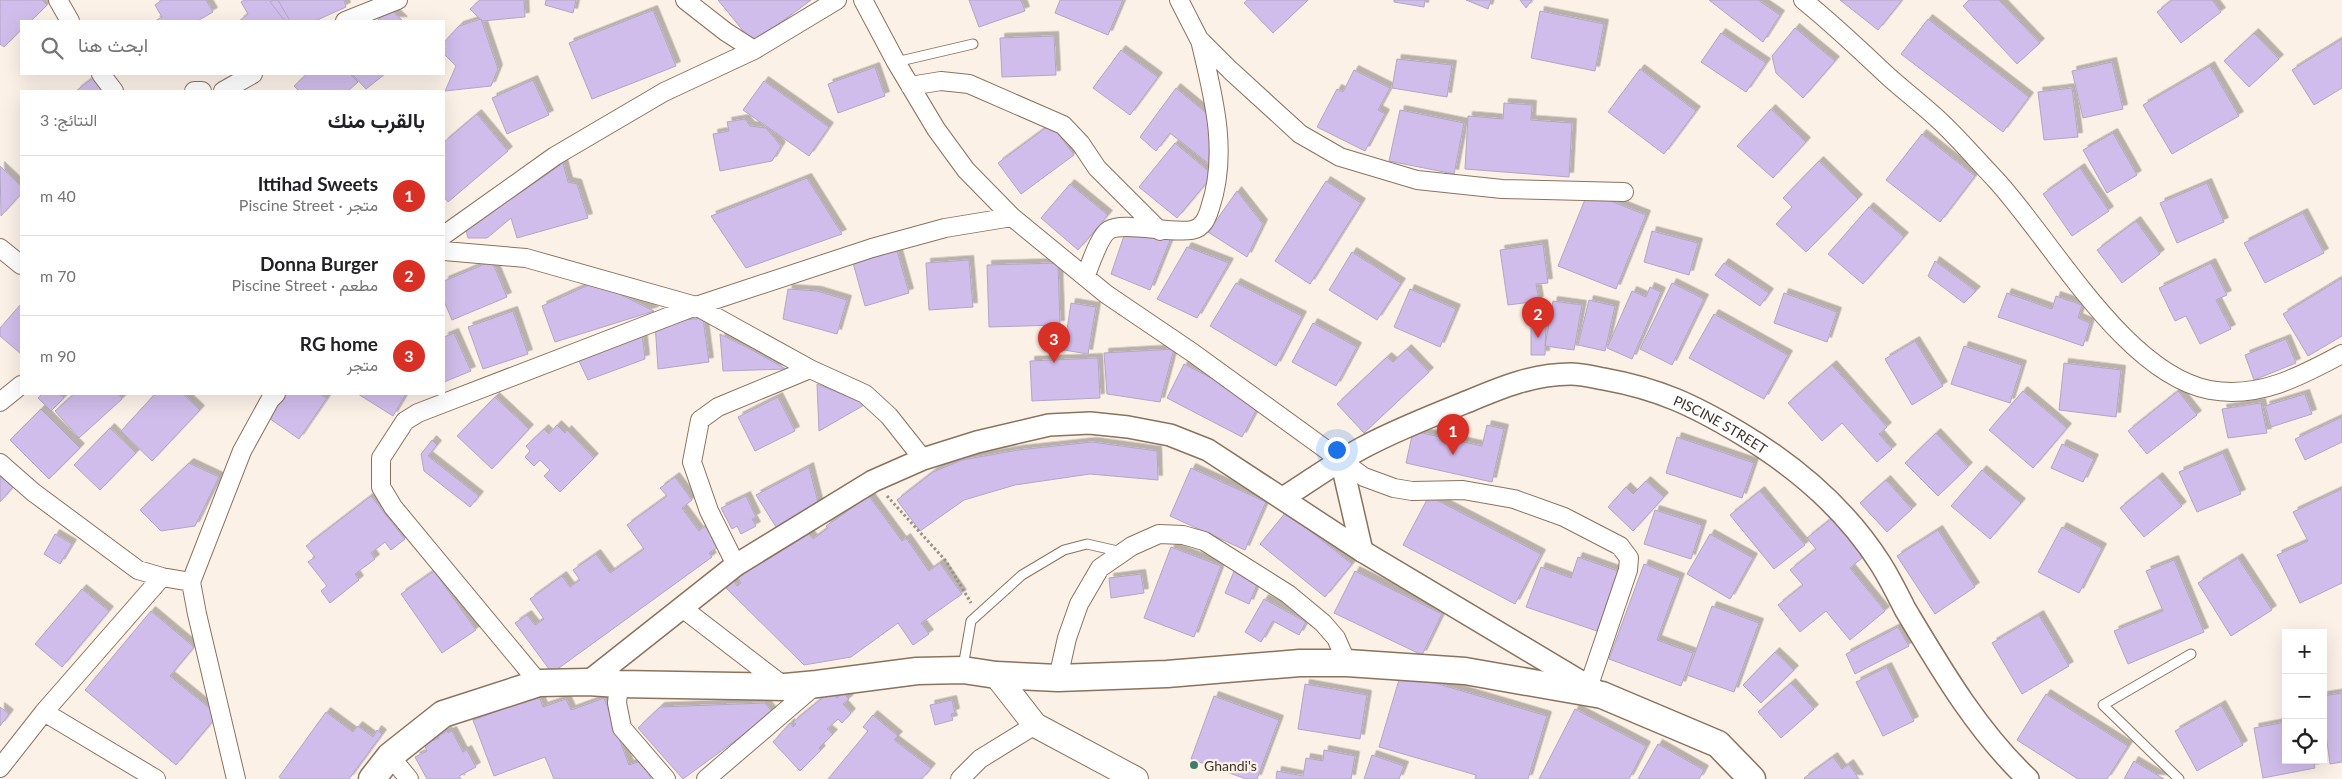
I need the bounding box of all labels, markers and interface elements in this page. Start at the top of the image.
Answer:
search box [20,20,445,75]
text: ابحث هنا [78,33,148,56]
icon: search [38,34,66,62]
text: بالقرب منك [328,107,425,132]
text: النتائج: 3 [40,110,97,129]
text: Ittihad Sweets [258,172,378,195]
text: 40 m [40,186,76,205]
text: 1 [404,186,414,205]
text: متجر · Piscine Street [239,195,378,214]
text: Donna Burger [260,252,378,275]
text: 70 m [40,266,76,285]
text: 2 [404,266,414,285]
text: مطعم · Piscine Street [232,275,378,294]
pin: 2 [1522,297,1554,338]
pin: 3 [1038,322,1070,363]
text: RG home [300,332,378,355]
text: 90 m [40,346,76,365]
text: 3 [404,346,414,365]
text: متجر [347,355,378,374]
street label: PISCINE STREET [1671,391,1771,457]
pin: 1 [1437,414,1469,455]
your location [1324,437,1350,463]
map controls [2282,629,2327,764]
button: + [2282,629,2327,674]
button: − [2282,674,2327,719]
button: locate [2282,719,2327,764]
place label: Ghandi's [1204,757,1257,774]
marker: Ghandi's [1188,759,1200,771]

